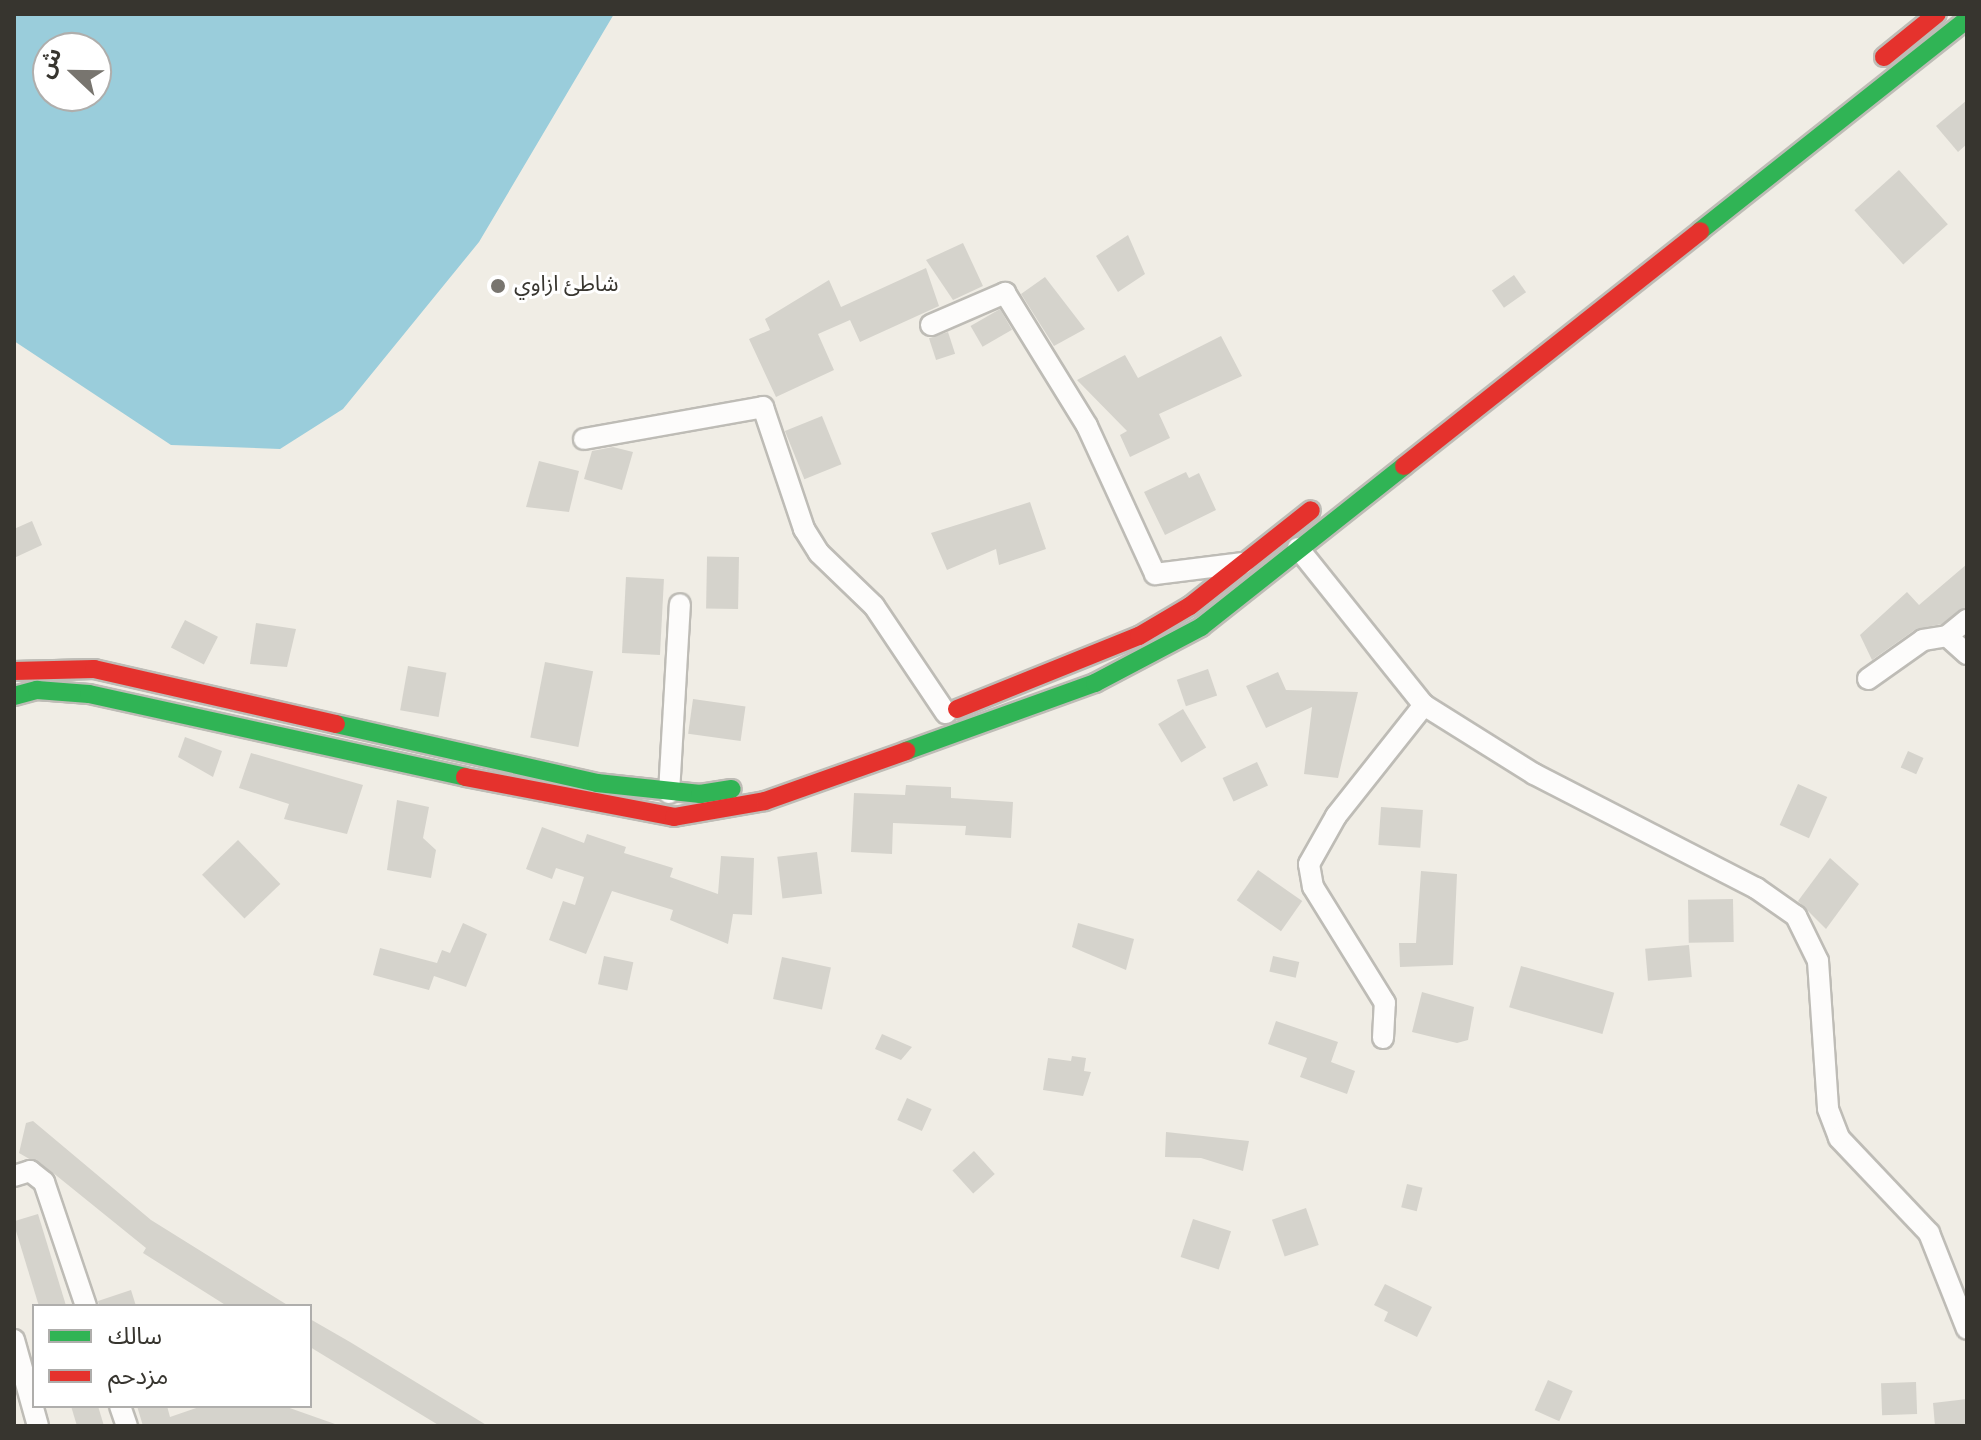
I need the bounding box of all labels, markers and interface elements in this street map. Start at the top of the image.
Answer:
north arrow [32,32,112,112]
text: ش [33,45,69,83]
place label: شاطئ ازاوي [514,273,618,299]
marker: شاطئ ازاوي [489,277,507,295]
legend [32,1304,312,1408]
text: سالك [108,1323,162,1353]
text: مزدحم [108,1363,168,1393]

